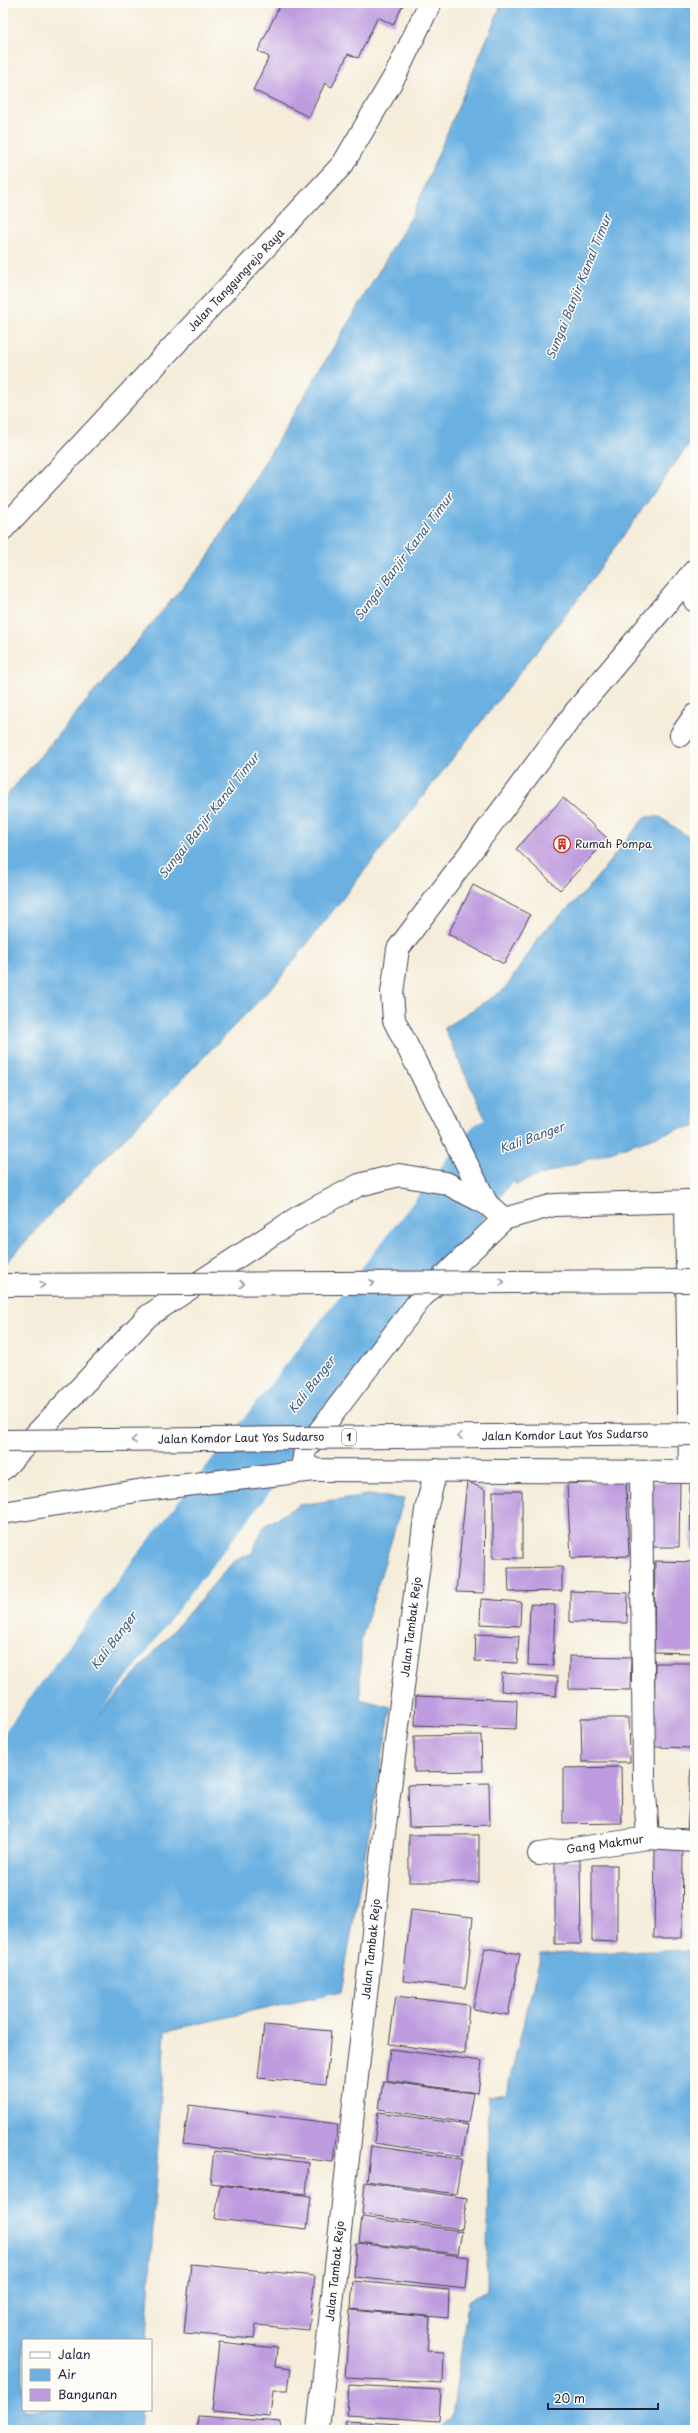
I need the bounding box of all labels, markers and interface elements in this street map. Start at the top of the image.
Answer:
water label: Sungai Banjir Kanal Timur [541,210,616,362]
street label: Jalan Tanggungrejo Raya [183,224,288,335]
water label: Sungai Banjir Kanal Timur [349,488,458,624]
water label: Sungai Banjir Kanal Timur [153,747,264,882]
building icon: Rumah Pompa [552,834,572,854]
place label: Rumah Pompa [575,835,652,852]
water label: Kali Banger [497,1116,569,1157]
one-way arrow [499,1278,505,1286]
one-way arrow [369,1279,375,1287]
one-way arrow [239,1280,245,1288]
one-way arrow [39,1281,45,1289]
water label: Kali Banger [283,1350,341,1417]
street label: Jalan Komdor Laut Yos Sudarso [481,1425,649,1444]
street label: Jalan Komdor Laut Yos Sudarso [157,1428,325,1447]
road number: 1 [342,1429,356,1445]
one-way arrow [457,1432,463,1440]
one-way arrow [131,1435,137,1444]
street label: Jalan Tambak Rejo [396,1576,425,1678]
water label: Kali Banger [86,1606,142,1673]
street label: Gang Makmur [565,1830,646,1857]
street label: Jalan Tambak Rejo [357,1898,384,2000]
street label: Jalan Tambak Rejo [321,2220,348,2322]
legend [22,2339,152,2411]
text: Jalan [58,2345,91,2363]
text: Air [58,2365,77,2383]
text: Bangunan [58,2385,117,2403]
scale bar [548,2385,658,2411]
text: 20 m [554,2389,585,2407]

